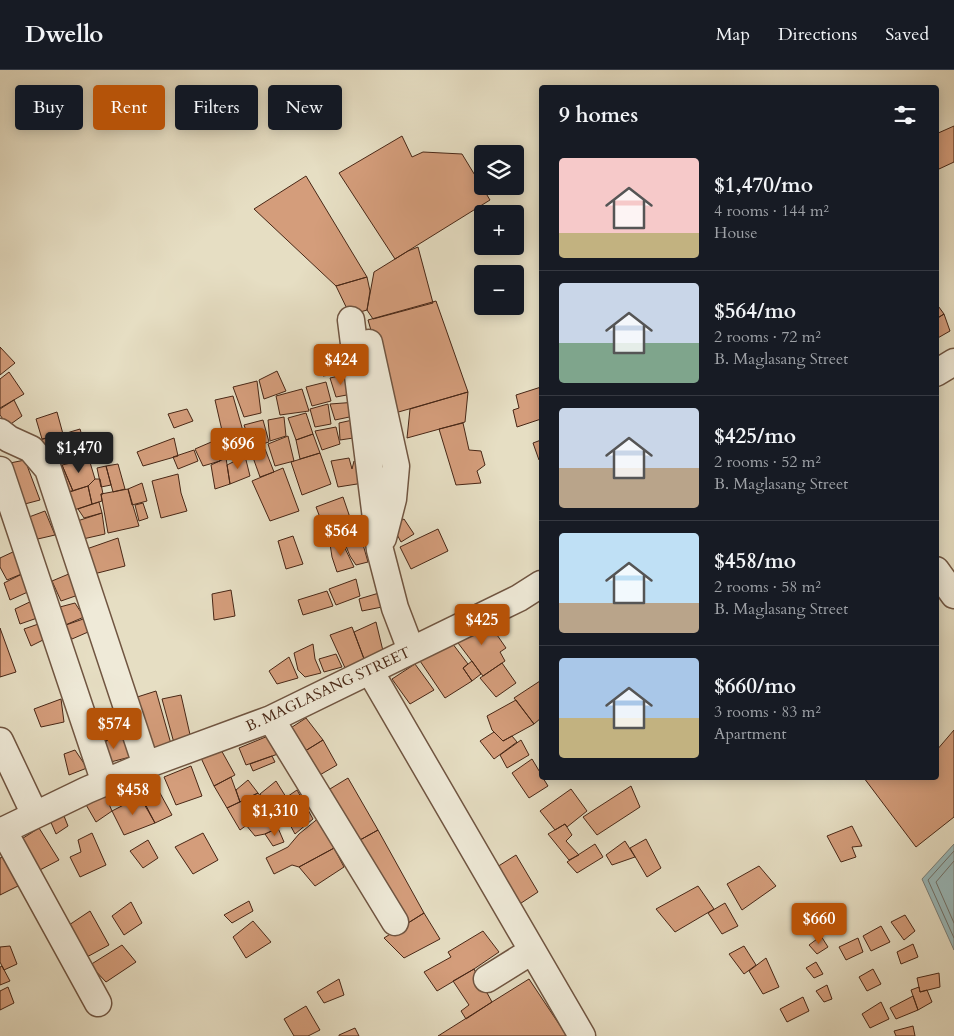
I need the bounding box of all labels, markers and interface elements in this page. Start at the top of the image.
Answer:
text: Dwello [25,18,103,51]
text: Map [716,22,750,47]
text: Directions [778,22,857,47]
text: Saved [885,22,929,47]
chip: Buy [15,85,83,130]
chip: Rent [93,85,165,130]
chip: Filters [175,85,258,130]
chip: New [268,85,342,130]
text: 9 homes [559,101,638,130]
icon: filters [891,101,919,129]
map controls [474,145,524,315]
button: layers [474,145,524,195]
text: $1,470/mo [714,171,813,200]
icon: home [599,178,659,238]
text: 4 rooms · 144 m² [714,200,829,222]
button: + [474,205,524,255]
text: House [714,222,757,244]
button: − [474,265,524,315]
text: $564/mo [714,297,796,326]
icon: home [599,303,659,363]
text: 2 rooms · 72 m² [714,326,821,348]
pin: $424 [311,344,371,386]
text: B. Maglasang Street [714,348,848,370]
text: $424 [325,349,357,371]
text: $425/mo [714,422,796,451]
pin: $696 [208,428,268,470]
icon: home [599,428,659,488]
pin: $1,470 [38,432,120,474]
text: $696 [222,433,254,455]
text: $1,470 [56,437,102,459]
text: 2 rooms · 52 m² [714,451,821,473]
text: B. Maglasang Street [714,473,848,495]
pin: $564 [311,514,371,557]
text: $564 [325,520,357,542]
text: $458/mo [714,547,796,576]
icon: home [599,553,659,613]
text: 2 rooms · 58 m² [714,576,821,598]
text: B. Maglasang Street [714,598,848,620]
pin: $425 [452,604,512,646]
text: $425 [466,609,498,631]
street label: B. MAGLASANG STREET [242,642,414,736]
text: $660/mo [714,672,796,701]
icon: home [599,678,659,738]
text: 3 rooms · 83 m² [714,701,821,723]
pin: $574 [84,708,144,750]
text: $574 [98,713,130,735]
text: Apartment [714,723,787,745]
pin: $458 [103,774,163,816]
text: $458 [117,779,149,801]
pin: $1,310 [234,794,316,837]
text: $1,310 [252,800,298,822]
pin: $660 [789,902,849,945]
text: $660 [803,908,835,930]

